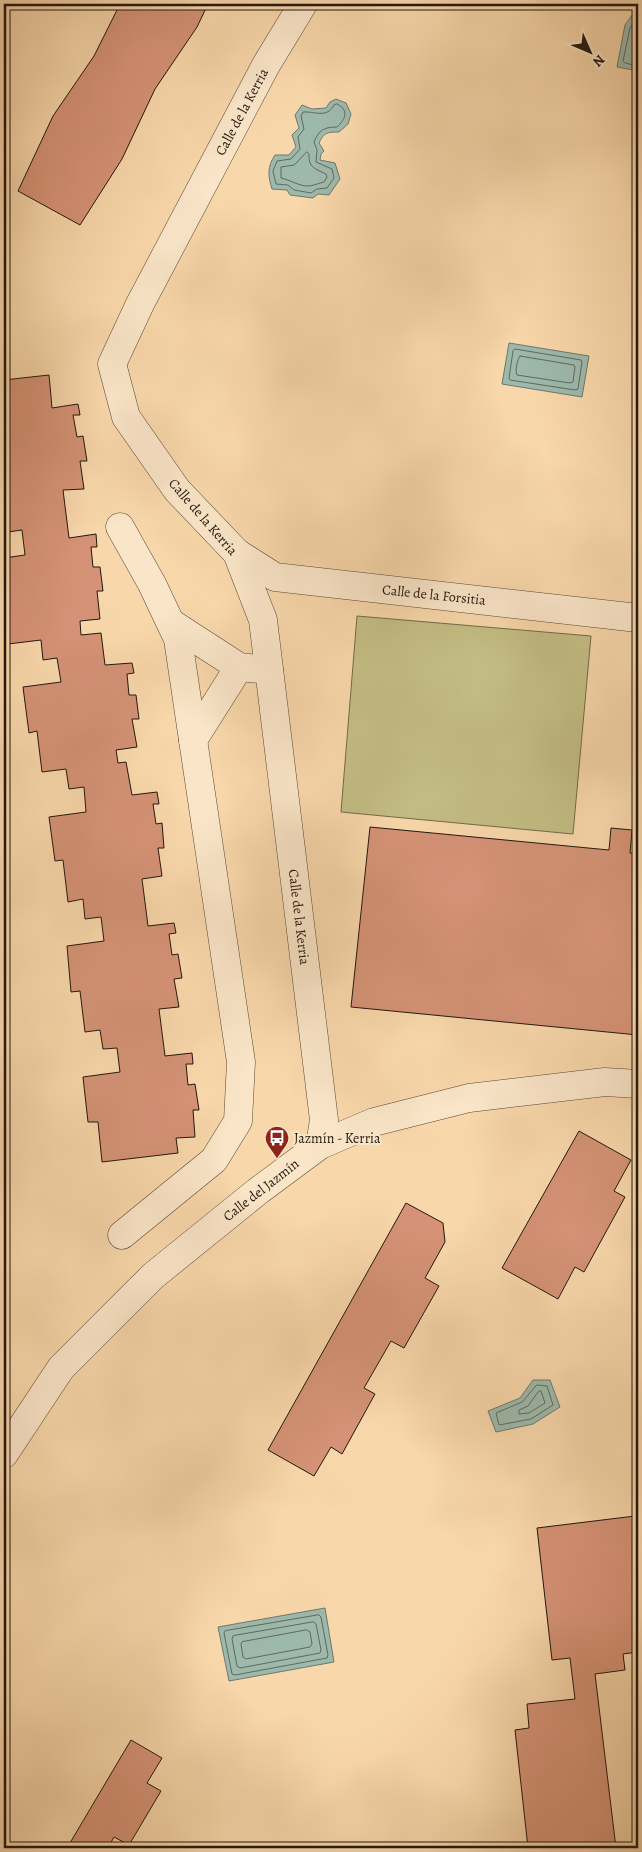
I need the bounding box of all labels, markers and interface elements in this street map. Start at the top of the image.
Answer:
north arrow [564,28,614,78]
text: N [589,51,609,71]
street label: Calle de la Kerria [211,65,273,159]
street label: Calle de la Kerria [164,474,242,560]
street label: Calle de la Forsitia [381,580,487,610]
street label: Calle de la Kerria [284,868,314,966]
bus stop icon: Jazmín - Kerria [264,1125,290,1159]
place label: Jazmín - Kerria [294,1129,381,1148]
street label: Calle del Jazmín [219,1154,303,1226]

